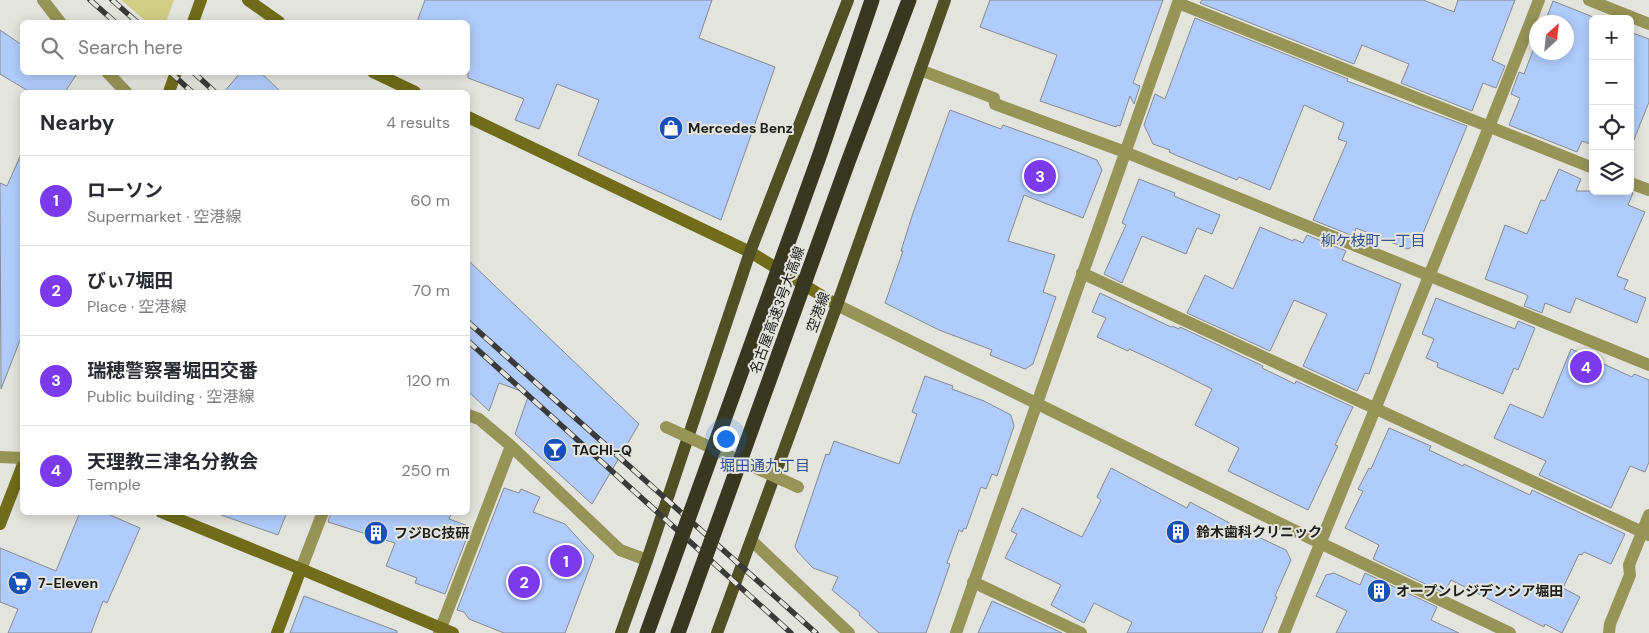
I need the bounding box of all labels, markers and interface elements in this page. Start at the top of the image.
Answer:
north arrow [1529,15,1574,60]
map controls [1589,15,1634,195]
button: + [1589,15,1634,60]
search box [20,20,470,75]
icon: search [38,34,66,62]
text: Search here [78,35,183,60]
button: − [1589,60,1634,105]
button: locate [1589,105,1634,150]
text: Nearby [40,109,114,137]
text: 4 results [386,112,450,133]
shop icon: Mercedes Benz [658,115,684,141]
place label: Mercedes Benz [688,119,793,137]
button: layers [1589,150,1634,195]
pin: 3 [1024,157,1056,195]
text: ローソン [87,178,163,203]
text: 1 [53,190,59,211]
text: 60 m [410,190,450,211]
text: Supermarket · 空港線 [87,206,242,227]
district label: 柳ケ枝町一丁目 [1320,231,1426,251]
street label: 名古屋高速3号大高線 [746,244,808,376]
text: びぃ7堀田 [87,268,173,293]
text: 2 [51,280,61,301]
text: 70 m [412,280,450,301]
street label: 空港線 [802,289,834,335]
text: Place · 空港線 [87,296,186,317]
pin: 4 [1570,348,1602,386]
text: 瑞穂警察署堀田交番 [87,358,258,383]
text: 3 [51,370,61,391]
text: 120 m [406,370,450,391]
text: Public building · 空港線 [87,386,255,407]
your location [713,426,739,452]
bar icon: TACHI-Q [542,437,568,463]
place label: TACHI-Q [572,441,632,459]
text: 天理教三津名分教会 [87,449,258,474]
district label: 堀田通九丁目 [720,456,810,476]
text: 4 [51,460,61,481]
text: 250 m [402,460,450,481]
text: Temple [87,474,141,495]
building icon: 鈴木歯科クリニック [1165,519,1191,545]
building icon: フジBC技研 [363,520,389,546]
place label: 鈴木歯科クリニック [1196,523,1322,541]
place label: フジBC技研 [394,524,469,542]
pin: 1 [550,542,582,580]
pin: 2 [508,563,540,601]
supermarket icon: 7-Eleven [7,570,33,596]
place label: 7-Eleven [38,574,98,592]
building icon: オープンレジデンシア堀田 [1366,578,1392,604]
place label: オープンレジデンシア堀田 [1396,582,1563,600]

